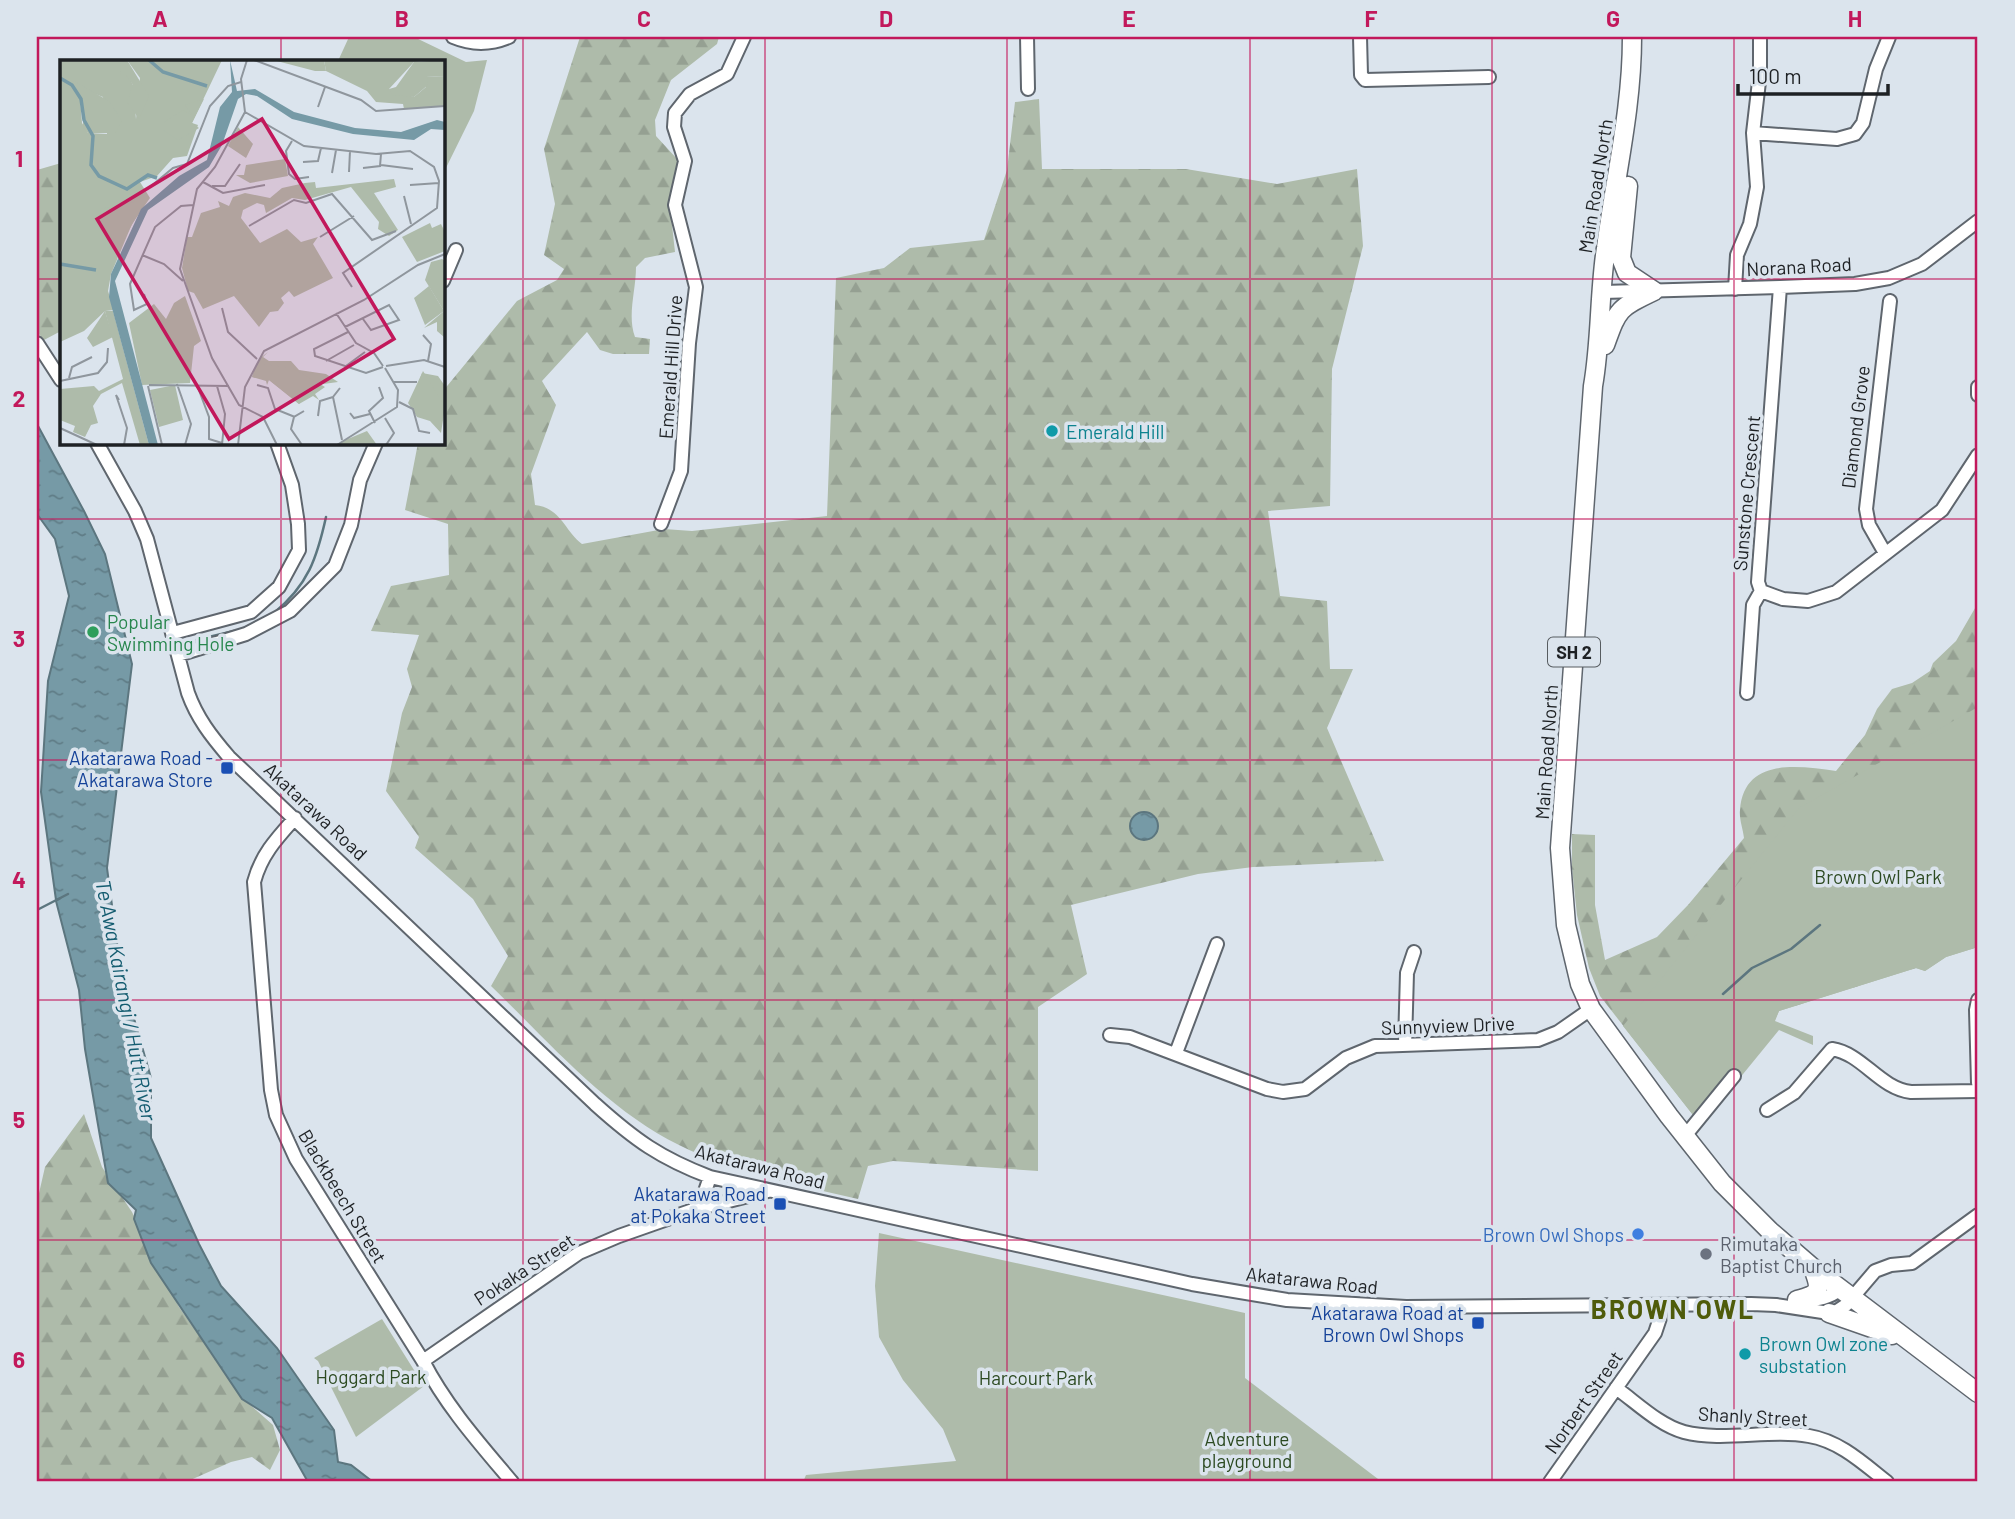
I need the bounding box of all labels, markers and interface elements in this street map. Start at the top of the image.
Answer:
text: A [152,4,168,32]
text: B [395,4,409,32]
text: C [637,4,651,32]
text: D [879,4,893,32]
text: E [1122,4,1136,32]
text: F [1365,4,1378,32]
text: G [1606,4,1620,32]
text: H [1848,4,1862,32]
scale bar [1738,52,1889,96]
inset map [60,60,444,444]
text: 100 m [1749,63,1802,88]
street label: Main Road North [1573,117,1617,255]
text: 1 [15,144,23,172]
street label: Norana Road [1746,252,1852,280]
street label: Emerald Hill Drive [653,294,687,440]
street label: Diamond Grove [1836,364,1874,490]
text: 2 [13,384,25,412]
street label: Sunstone Crescent [1728,414,1764,572]
place label: Emerald Hill [1066,420,1164,443]
marker: Emerald Hill [1044,423,1060,439]
place label: Popular Swimming Hole [107,610,234,655]
text: 3 [13,624,25,652]
marker: Popular Swimming Hole [85,624,101,640]
road number: SH 2 [1548,638,1600,666]
street label: Main Road North [1530,684,1562,820]
place label: Akatarawa Road - Akatarawa Store [69,746,213,791]
street label: Akatarawa Road [260,757,372,865]
marker: Akatarawa Road - Akatarawa Store [219,760,235,776]
text: 4 [12,865,26,893]
park label: Brown Owl Park [1814,865,1942,888]
water label: Te Awa Kairangi / Hutt River [91,877,163,1123]
street label: Sunnyview Drive [1381,1011,1515,1039]
text: 5 [13,1105,25,1133]
street label: Blackbeech Street [294,1125,392,1267]
street label: Akatarawa Road [693,1139,827,1193]
place label: Akatarawa Road at Pokaka Street [631,1182,766,1227]
marker: Akatarawa Road at Pokaka Street [772,1196,788,1212]
place label: Brown Owl Shops [1483,1223,1624,1246]
marker: Brown Owl Shops [1630,1226,1646,1242]
street label: Pokaka Street [469,1228,579,1310]
place label: Rimutaka Baptist Church [1720,1232,1843,1277]
marker: Rimutaka Baptist Church [1698,1246,1714,1262]
street label: Akatarawa Road [1245,1262,1379,1298]
district label: BROWN OWL [1591,1293,1755,1324]
place label: Akatarawa Road at Brown Owl Shops [1311,1301,1464,1346]
marker: Akatarawa Road at Brown Owl Shops [1470,1315,1486,1331]
place label: Brown Owl zone substation [1759,1332,1888,1377]
text: 6 [13,1345,25,1373]
street label: Norbert Street [1539,1346,1627,1458]
marker: Brown Owl zone substation [1737,1346,1753,1362]
park label: Hoggard Park [315,1365,427,1388]
park label: Harcourt Park [979,1366,1093,1389]
street label: Shanly Street [1697,1402,1809,1430]
park label: Adventure playground [1202,1427,1292,1472]

